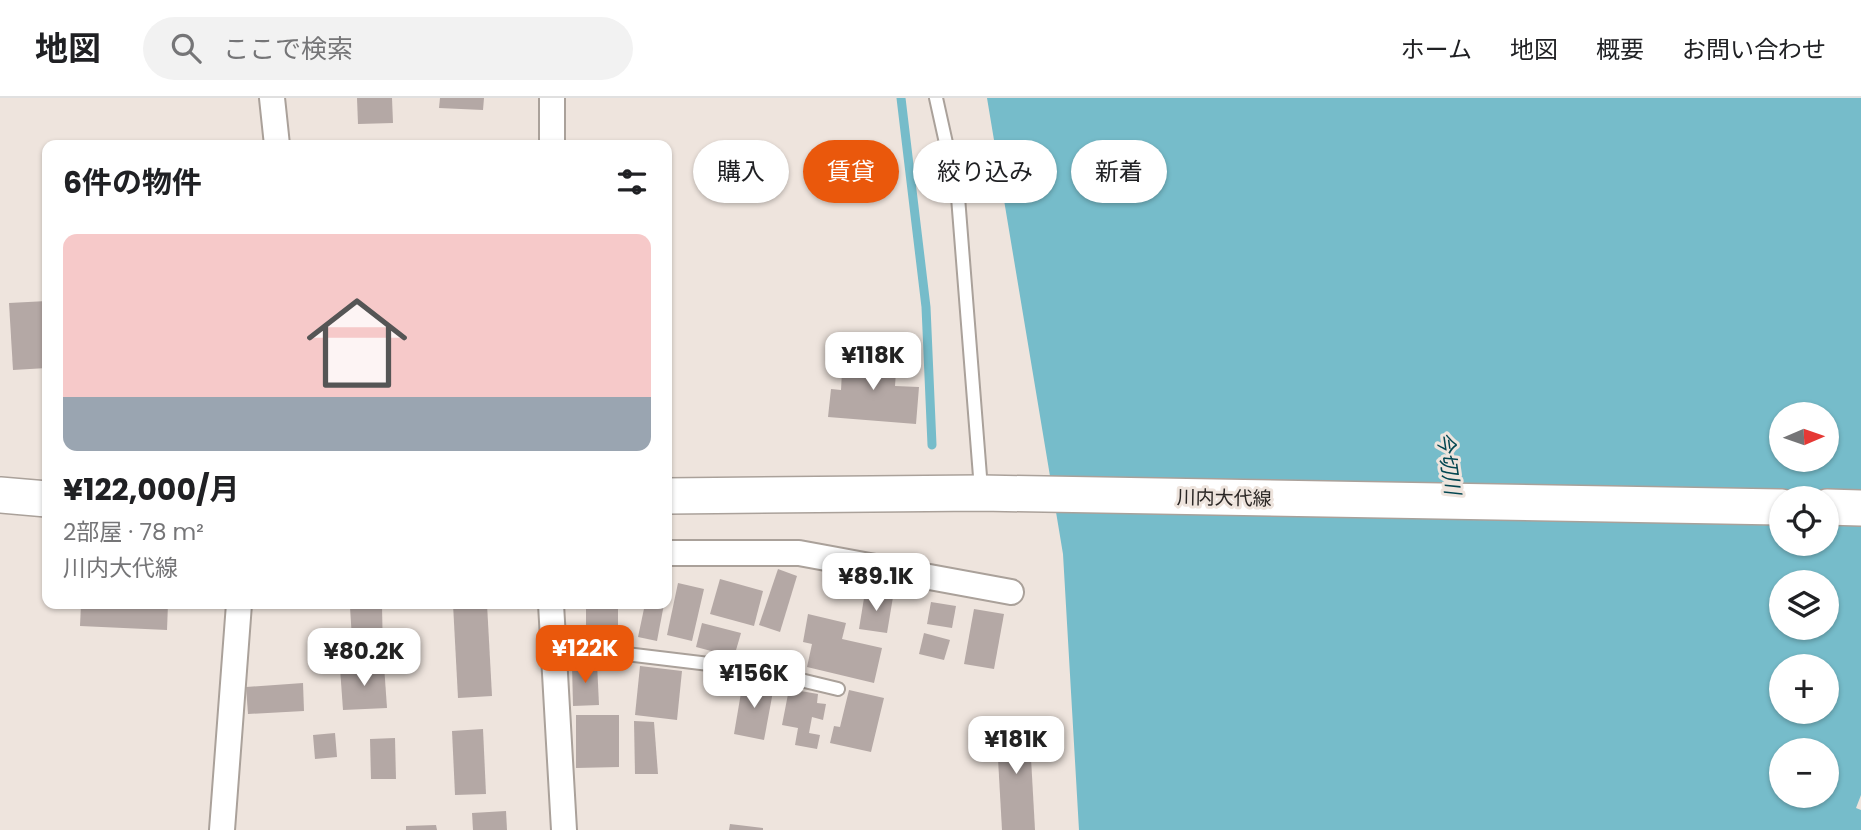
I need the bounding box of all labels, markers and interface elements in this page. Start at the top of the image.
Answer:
search box [143,17,633,80]
text: 地図 [35,25,101,72]
icon: search [167,29,205,67]
text: ここで検索 [223,31,353,67]
text: ホーム [1401,33,1472,66]
text: 地図 [1510,33,1558,66]
text: 概要 [1596,33,1644,66]
text: お問い合わせ [1682,33,1826,66]
chip: 購入 [693,140,789,203]
chip: 賃貸 [803,140,899,203]
chip: 絞り込み [913,140,1057,203]
chip: 新着 [1071,140,1167,203]
text: 6件の物件 [63,161,202,204]
icon: filters [613,163,651,201]
icon: home [294,280,420,406]
pin: ¥118K [824,332,922,392]
text: ¥118K [841,339,905,371]
north arrow [1769,402,1839,472]
map controls [1769,402,1839,808]
water label: 今切川 [1430,430,1468,498]
text: ¥122,000/月 [63,468,240,511]
street label: 川内大代線 [1176,484,1272,512]
button: locate [1769,486,1839,556]
text: 2部屋 · 78 m² [63,516,204,548]
text: 川内大代線 [63,552,178,584]
pin: ¥89.1K [819,554,933,613]
text: ¥89.1K [838,560,914,592]
button: layers [1769,570,1839,640]
pin: ¥122K [536,626,634,685]
pin: ¥80.2K [307,628,421,688]
text: ¥122K [552,632,618,664]
text: ¥80.2K [324,635,404,667]
pin: ¥156K [705,650,803,710]
button: + [1769,654,1839,724]
text: ¥156K [719,657,789,689]
pin: ¥181K [967,716,1065,776]
text: ¥181K [984,723,1048,755]
button: − [1769,738,1839,808]

